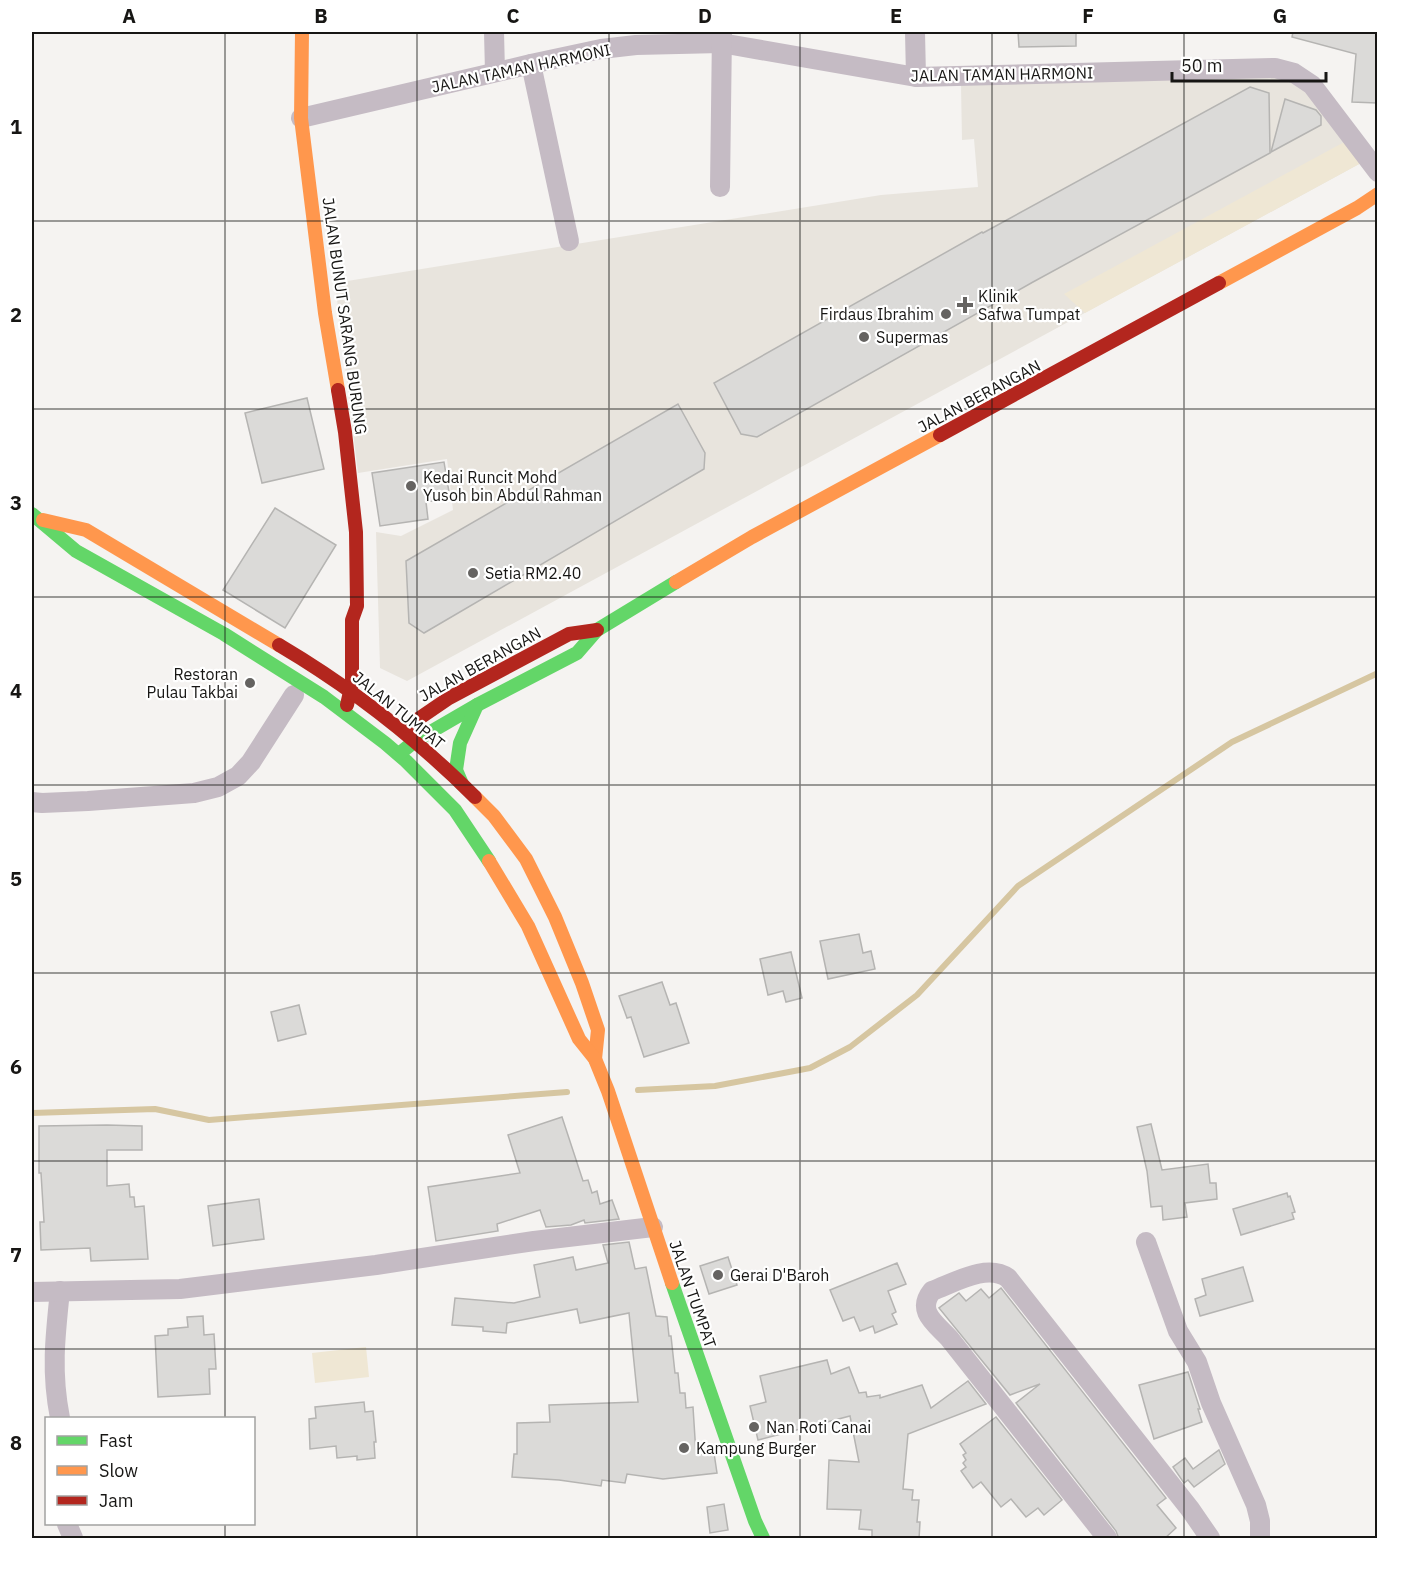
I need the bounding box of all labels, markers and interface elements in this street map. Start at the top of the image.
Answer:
text: A [122,2,136,29]
text: B [314,2,328,29]
text: C [506,2,520,29]
text: D [698,2,712,29]
text: E [890,2,902,29]
text: F [1082,2,1094,29]
text: G [1273,2,1287,29]
street label: JALAN TAMAN HARMONI [430,39,612,97]
scale bar [1172,45,1326,83]
text: 50 m [1181,54,1223,77]
street label: JALAN TAMAN HARMONI [911,62,1093,86]
text: 1 [10,113,22,140]
street label: JALAN BUNUT SARANG BURUNG [318,196,372,436]
place label: Klinik Safwa Tumpat [978,286,1080,324]
marker: Klinik Safwa Tumpat [956,296,974,314]
text: 2 [10,301,22,328]
place label: Firdaus Ibrahim [820,304,934,324]
marker: Firdaus Ibrahim [939,307,953,321]
place label: Supermas [876,327,949,347]
marker: Supermas [857,330,871,344]
street label: JALAN BERANGAN [914,355,1044,437]
place label: Kedai Runcit Mohd Yusoh bin Abdul Rahman [423,467,602,505]
marker: Kedai Runcit Mohd Yusoh bin Abdul Rahman [404,479,418,493]
text: 3 [10,489,22,516]
place label: Setia RM2.40 [485,563,581,583]
marker: Setia RM2.40 [466,566,480,580]
street label: JALAN BERANGAN [416,622,544,706]
place label: Restoran Pulau Takbai [147,664,238,702]
street label: JALAN TUMPAT [349,667,449,753]
marker: Restoran Pulau Takbai [243,676,257,690]
text: 4 [10,677,22,704]
text: 5 [10,865,22,892]
text: 6 [10,1053,22,1080]
street label: JALAN TUMPAT [665,1238,721,1350]
text: 7 [10,1241,22,1268]
place label: Gerai D'Baroh [730,1265,829,1285]
marker: Gerai D'Baroh [711,1268,725,1282]
legend [45,1417,255,1525]
place label: Nan Roti Canai [766,1417,871,1437]
marker: Nan Roti Canai [747,1420,761,1434]
text: 8 [10,1429,22,1456]
text: Fast [99,1429,133,1452]
place label: Kampung Burger [696,1438,816,1458]
marker: Kampung Burger [677,1441,691,1455]
text: Slow [99,1459,138,1482]
text: Jam [99,1489,134,1512]

